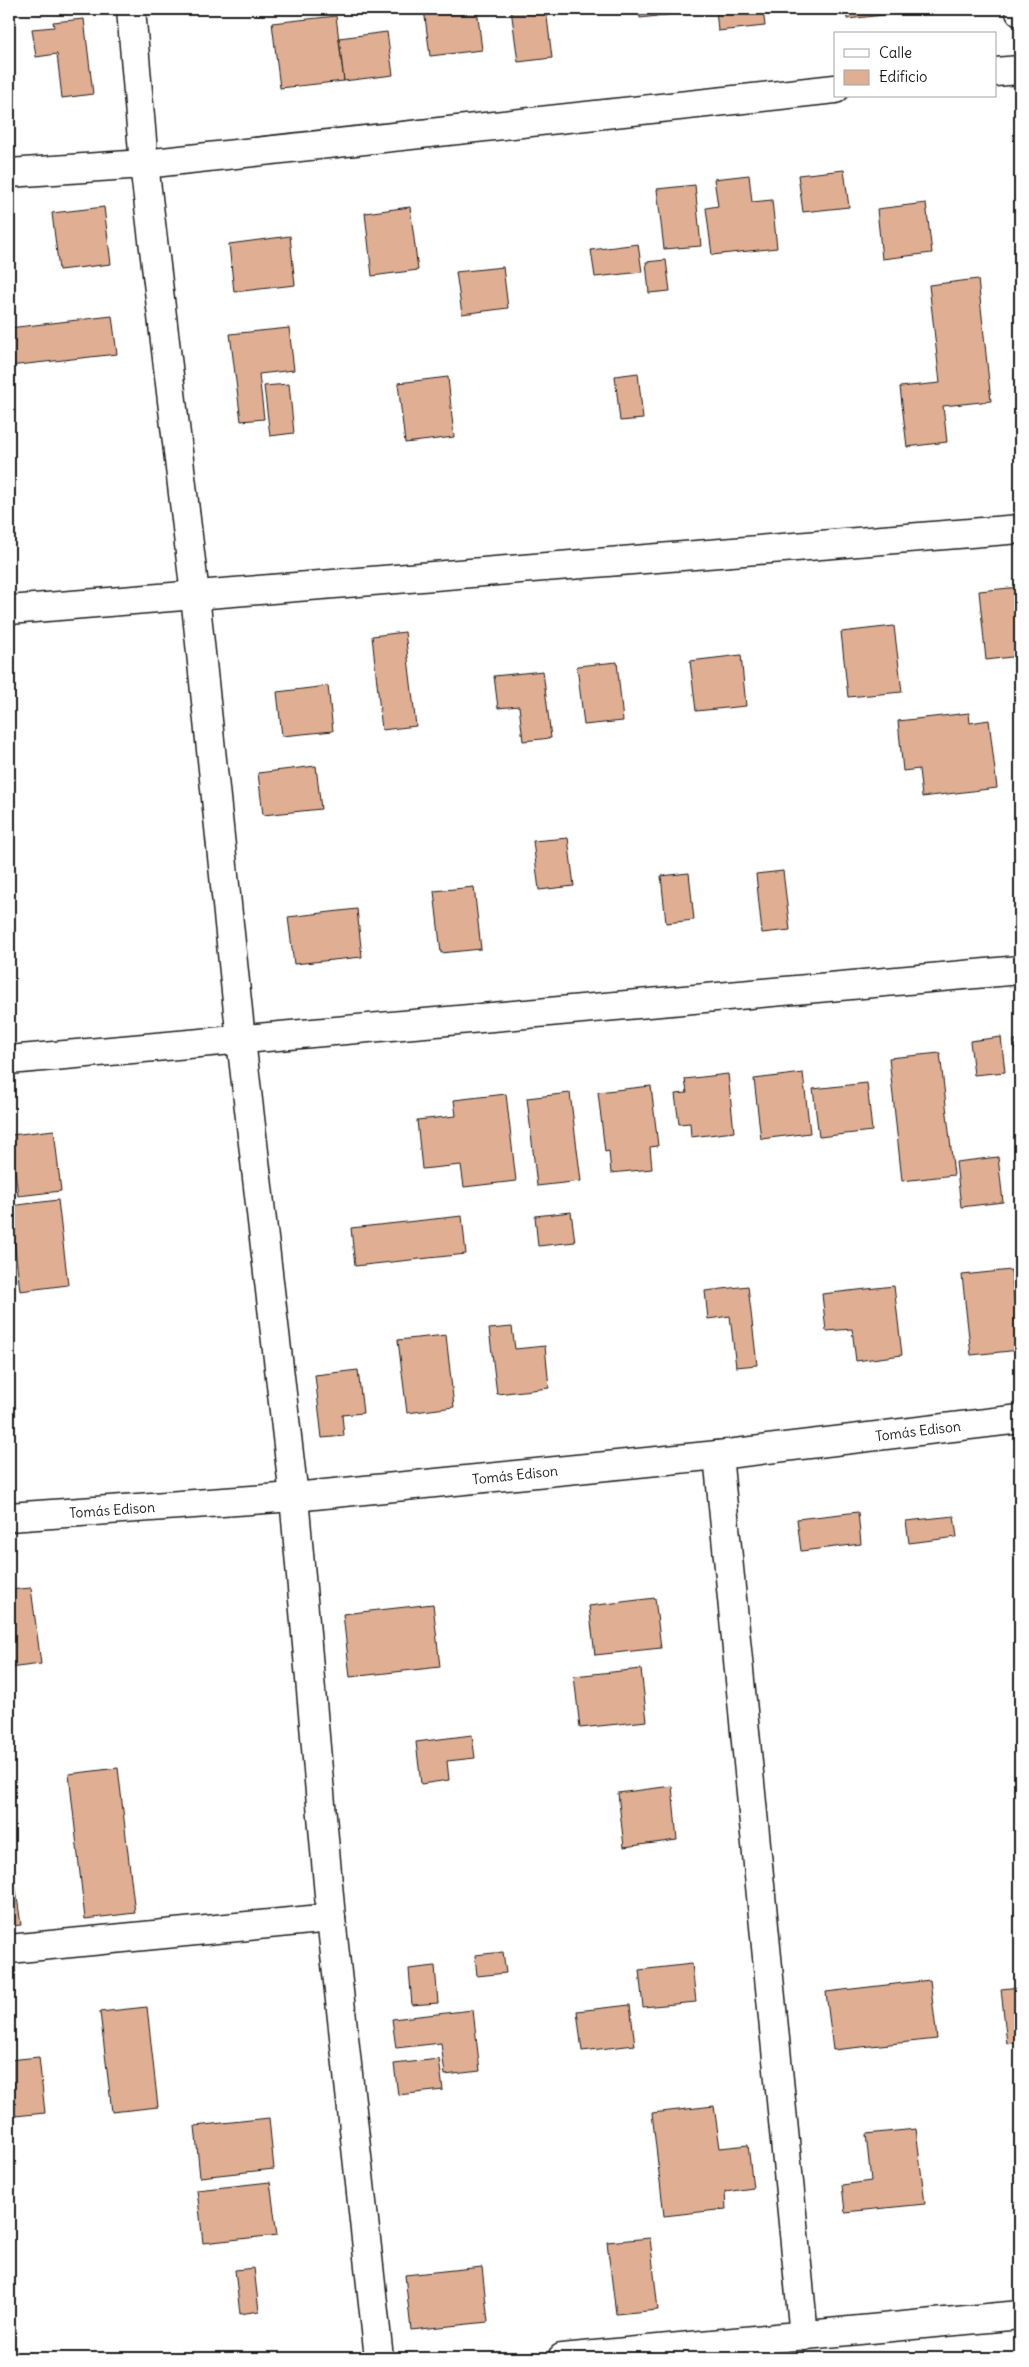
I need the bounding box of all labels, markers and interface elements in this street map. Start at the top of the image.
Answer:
legend [834,32,996,98]
text: Calle [879,43,912,62]
text: Edificio [879,67,927,86]
street label: Tomás Edison [874,1417,962,1445]
street label: Tomás Edison [471,1462,559,1488]
street label: Tomás Edison [68,1498,156,1522]

